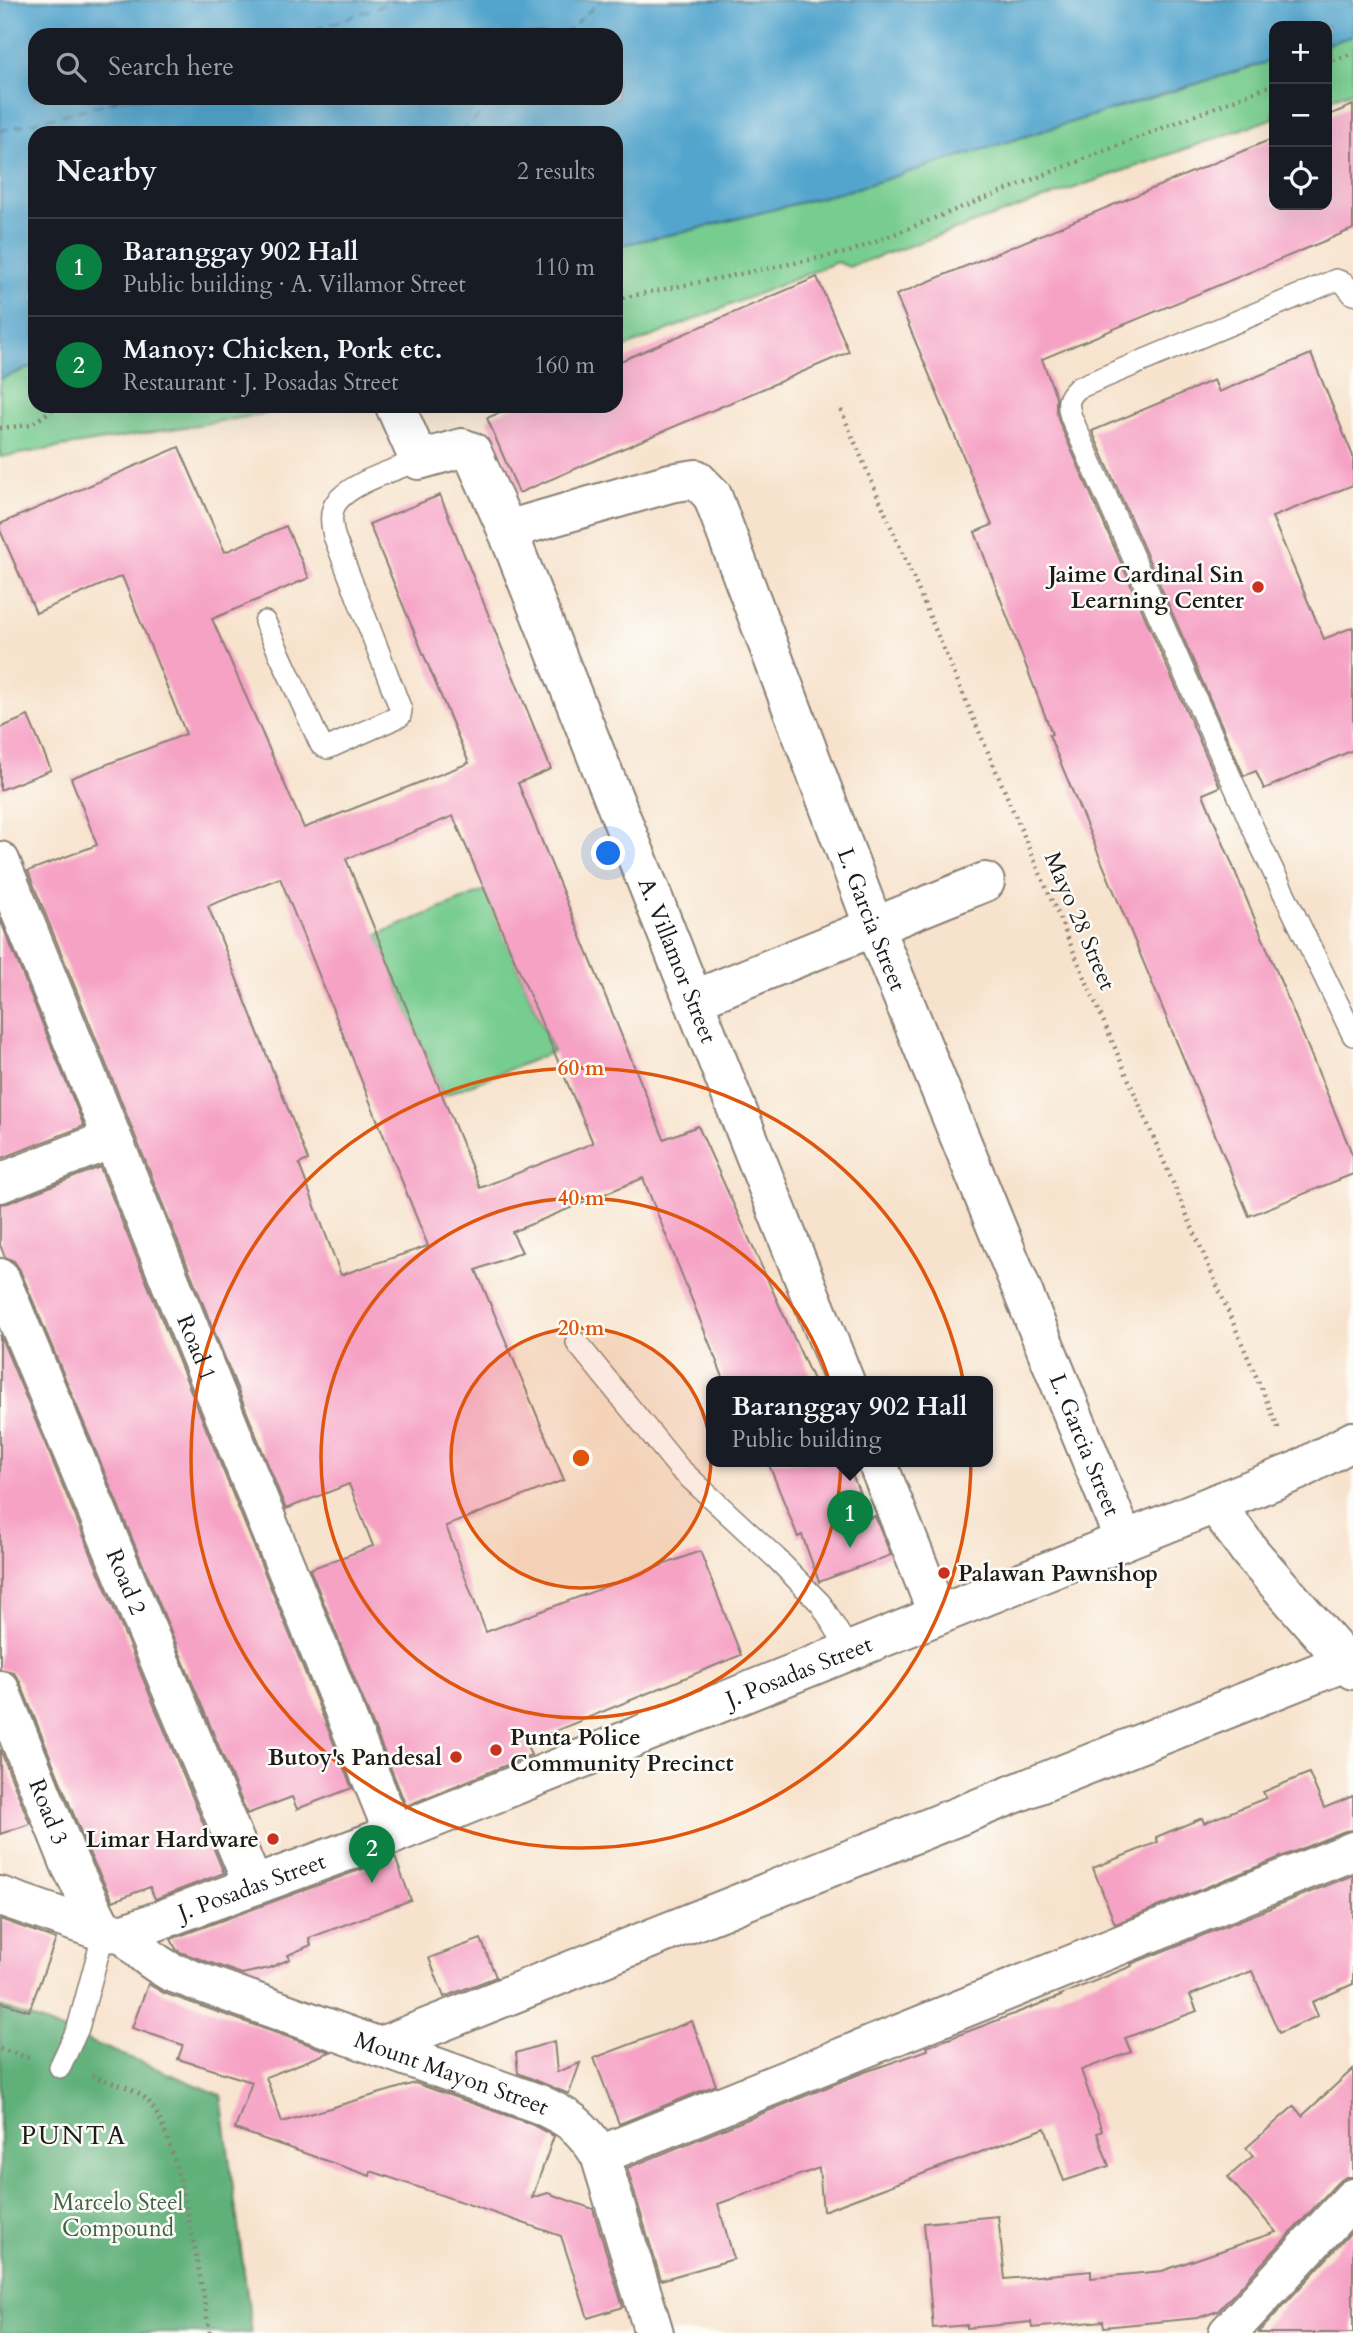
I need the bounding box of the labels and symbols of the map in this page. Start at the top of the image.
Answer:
place label: Jaime Cardinal Sin Learning Center [1045,559,1245,616]
marker: Jaime Cardinal Sin Learning Center [1250,579,1266,595]
your location [591,836,625,870]
street label: L. Garcia Street [830,843,914,995]
street label: Mayo 28 Street [1037,847,1123,995]
street label: A. Villamor Street [631,873,724,1048]
text: 60 m [558,1054,605,1083]
text: 40 m [558,1184,605,1213]
street label: Road 1 [170,1310,224,1385]
text: 20 m [558,1314,605,1343]
street label: L. Garcia Street [1042,1369,1128,1520]
centre of rings [569,1446,593,1470]
pin: 1 [827,1490,873,1548]
street label: Road 2 [99,1544,154,1619]
place label: Palawan Pawnshop [958,1558,1158,1589]
marker: Palawan Pawnshop [936,1565,952,1581]
street label: J. Posadas Street [718,1628,877,1716]
place label: Punta Police Community Precinct [510,1722,734,1779]
place label: Butoy's Pandesal [268,1742,442,1773]
marker: Punta Police Community Precinct [488,1742,504,1758]
marker: Butoy's Pandesal [448,1749,464,1765]
street label: Road 3 [22,1774,76,1849]
place label: Limar Hardware [86,1824,259,1855]
pin: 2 [349,1825,395,1883]
marker: Limar Hardware [265,1831,281,1847]
street label: J. Posadas Street [171,1845,330,1929]
street label: Mount Mayon Street [350,2024,554,2122]
district label: PUNTA [21,2118,127,2153]
park label: Marcelo Steel Compound [53,2187,184,2244]

